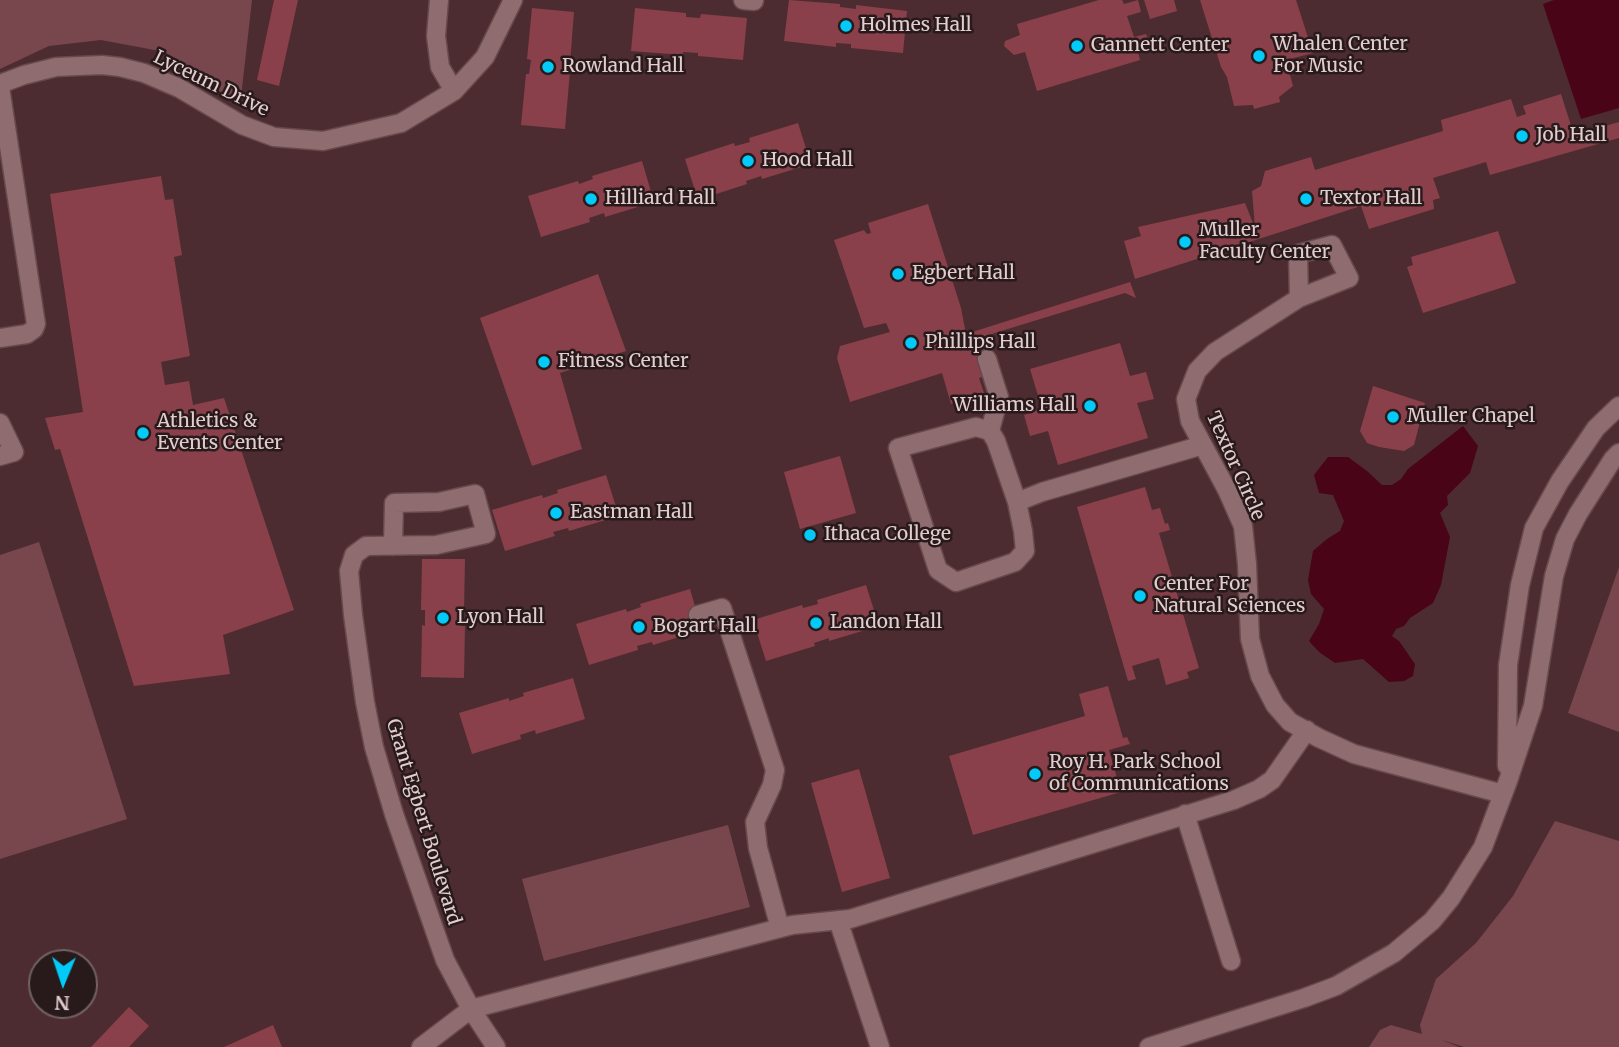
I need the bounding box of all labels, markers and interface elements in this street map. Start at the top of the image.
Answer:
place label: Holmes Hall [860,15,972,37]
marker: Holmes Hall [838,18,854,34]
place label: Whalen Center For Music [1273,34,1408,78]
place label: Gannett Center [1091,35,1229,57]
marker: Gannett Center [1069,38,1085,54]
street label: Lyceum Drive [150,46,272,122]
marker: Whalen Center For Music [1251,48,1267,64]
place label: Rowland Hall [562,56,684,78]
marker: Rowland Hall [540,59,556,75]
place label: Job Hall [1536,125,1607,147]
marker: Job Hall [1514,128,1530,144]
place label: Hood Hall [762,150,853,172]
marker: Hood Hall [740,153,756,169]
place label: Hilliard Hall [605,188,715,210]
place label: Textor Hall [1320,188,1422,210]
marker: Hilliard Hall [583,191,599,207]
marker: Textor Hall [1298,191,1314,207]
place label: Muller Faculty Center [1199,220,1330,264]
marker: Muller Faculty Center [1177,234,1193,250]
place label: Egbert Hall [912,263,1015,285]
marker: Egbert Hall [890,266,906,282]
place label: Phillips Hall [925,332,1036,354]
marker: Phillips Hall [903,335,919,351]
place label: Fitness Center [558,351,688,373]
marker: Fitness Center [536,354,552,370]
place label: Williams Hall [953,395,1076,417]
marker: Williams Hall [1082,398,1098,414]
place label: Muller Chapel [1407,406,1535,428]
street label: Textor Circle [1201,408,1269,524]
marker: Muller Chapel [1385,409,1401,425]
place label: Athletics & Events Center [157,411,283,455]
marker: Athletics & Events Center [135,425,151,441]
place label: Eastman Hall [570,502,693,524]
marker: Eastman Hall [548,505,564,521]
place label: Ithaca College [824,524,951,546]
marker: Ithaca College [802,527,818,543]
place label: Center For Natural Sciences [1154,574,1305,618]
marker: Center For Natural Sciences [1132,588,1148,604]
place label: Lyon Hall [457,607,544,629]
marker: Lyon Hall [435,610,451,626]
place label: Landon Hall [830,612,942,634]
marker: Landon Hall [808,615,824,631]
place label: Bogart Hall [653,616,757,638]
marker: Bogart Hall [631,619,647,635]
street label: Grant Egbert Boulevard [381,716,465,928]
place label: Roy H. Park School of Communications [1049,752,1229,796]
marker: Roy H. Park School of Communications [1027,766,1043,782]
north arrow [28,949,98,1019]
text: N [54,991,70,1015]

